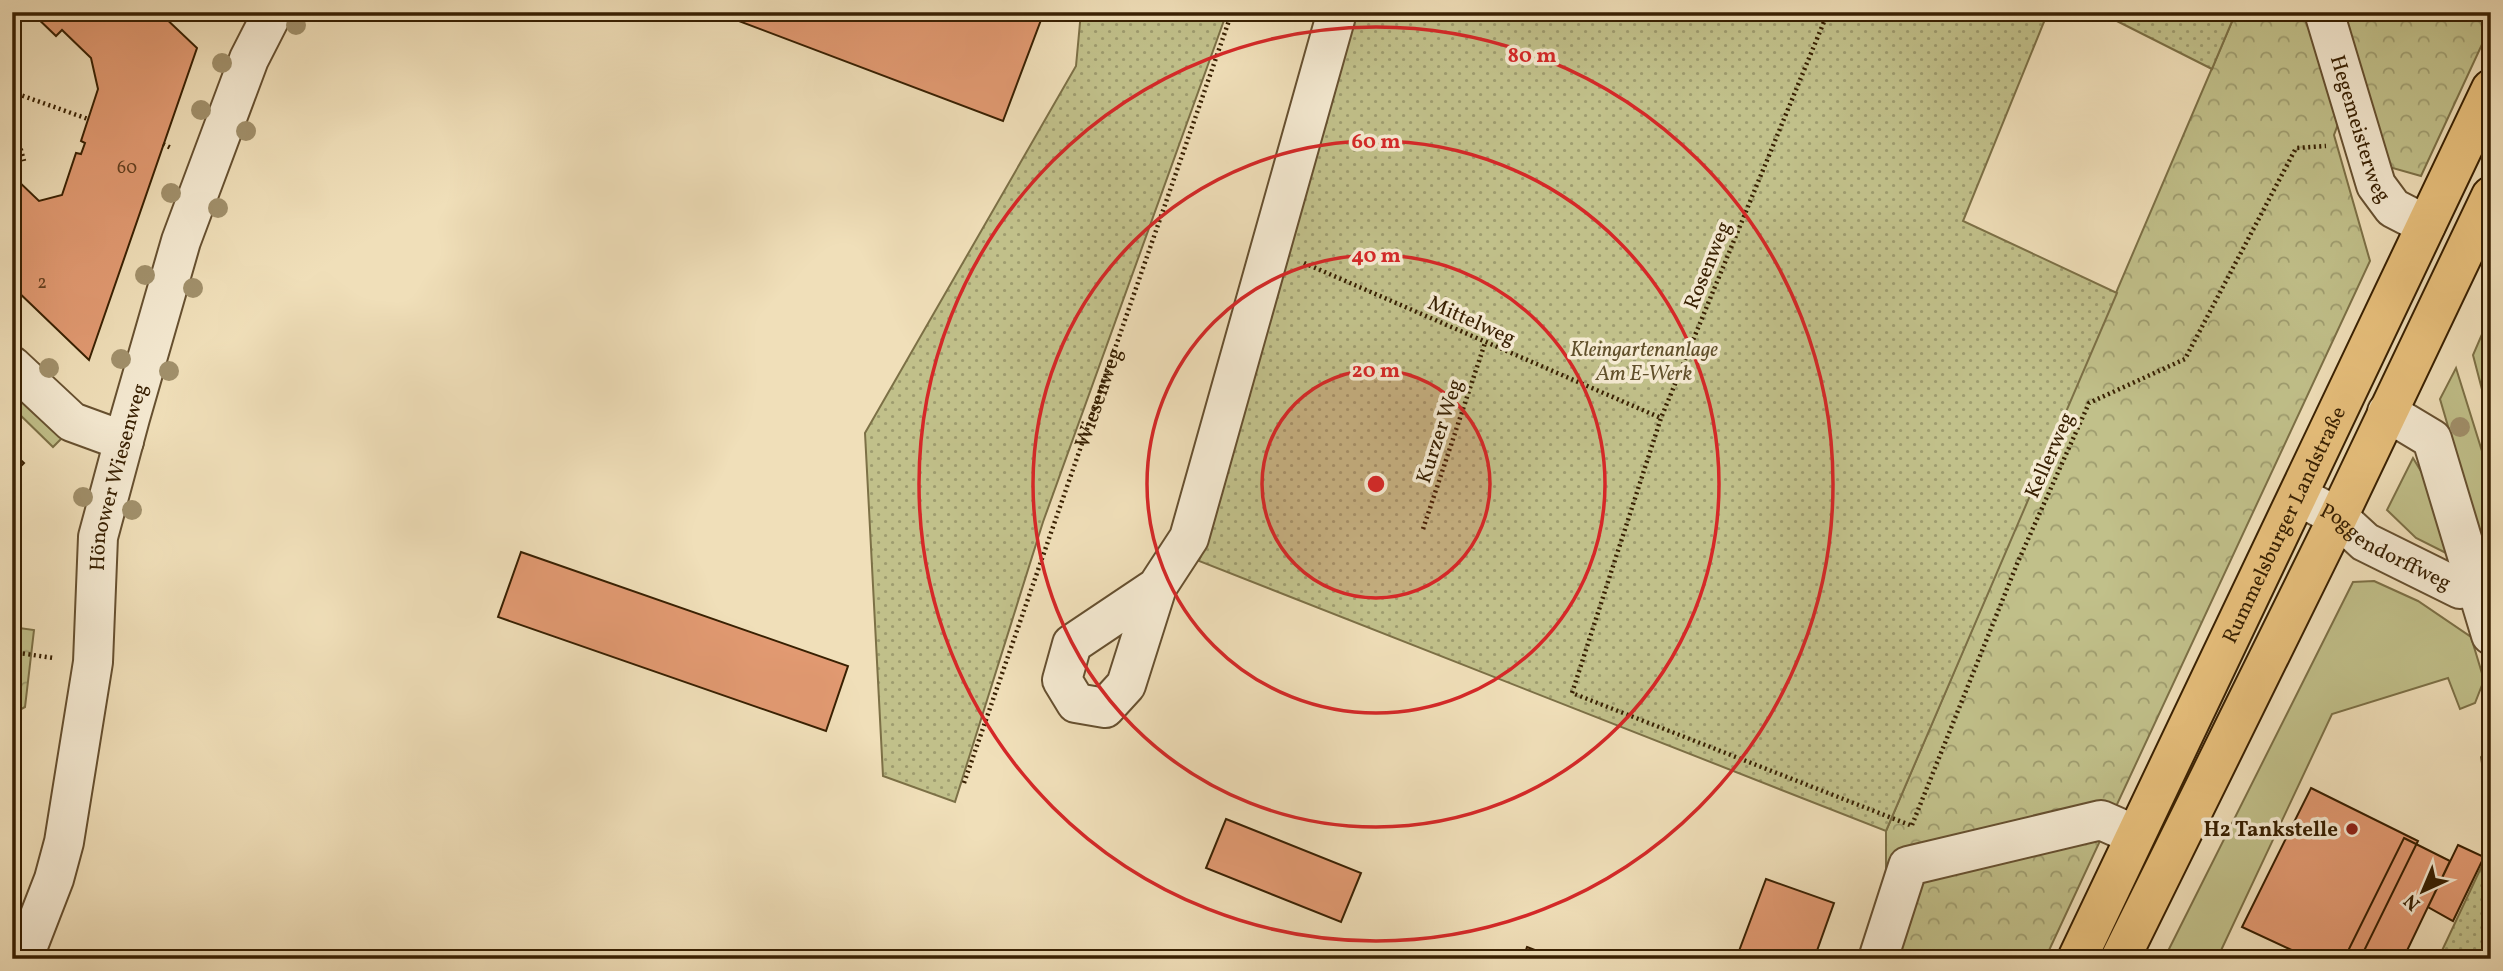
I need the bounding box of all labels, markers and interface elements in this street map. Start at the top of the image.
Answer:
text: 80 m [1508,42,1556,71]
street label: Hegemeisterweg [2322,52,2397,209]
text: 60 m [1352,128,1400,157]
house number: 60 [117,156,137,181]
street label: Rosenweg [1678,217,1739,314]
text: 40 m [1351,242,1401,271]
house number: 2 [37,271,47,296]
street label: Mittelweg [1423,289,1520,354]
park label: Kleingartenanlage Am E-Werk [1570,336,1718,389]
street label: Wiesenweg [1069,344,1130,452]
text: 20 m [1352,357,1400,386]
street label: Kurzer Weg [1410,376,1471,487]
street label: Hönower Wiesenweg [84,380,155,572]
street label: Rummelsburger Landstraße [2216,402,2354,649]
street label: Kellerweg [2019,408,2082,503]
centre of rings [1364,472,1388,496]
street label: Poggendorffweg [2315,497,2456,598]
place label: H2 Tankstelle [2203,816,2338,845]
marker: H2 Tankstelle [2344,821,2360,837]
north arrow [2388,856,2458,926]
text: N [2398,888,2427,916]

